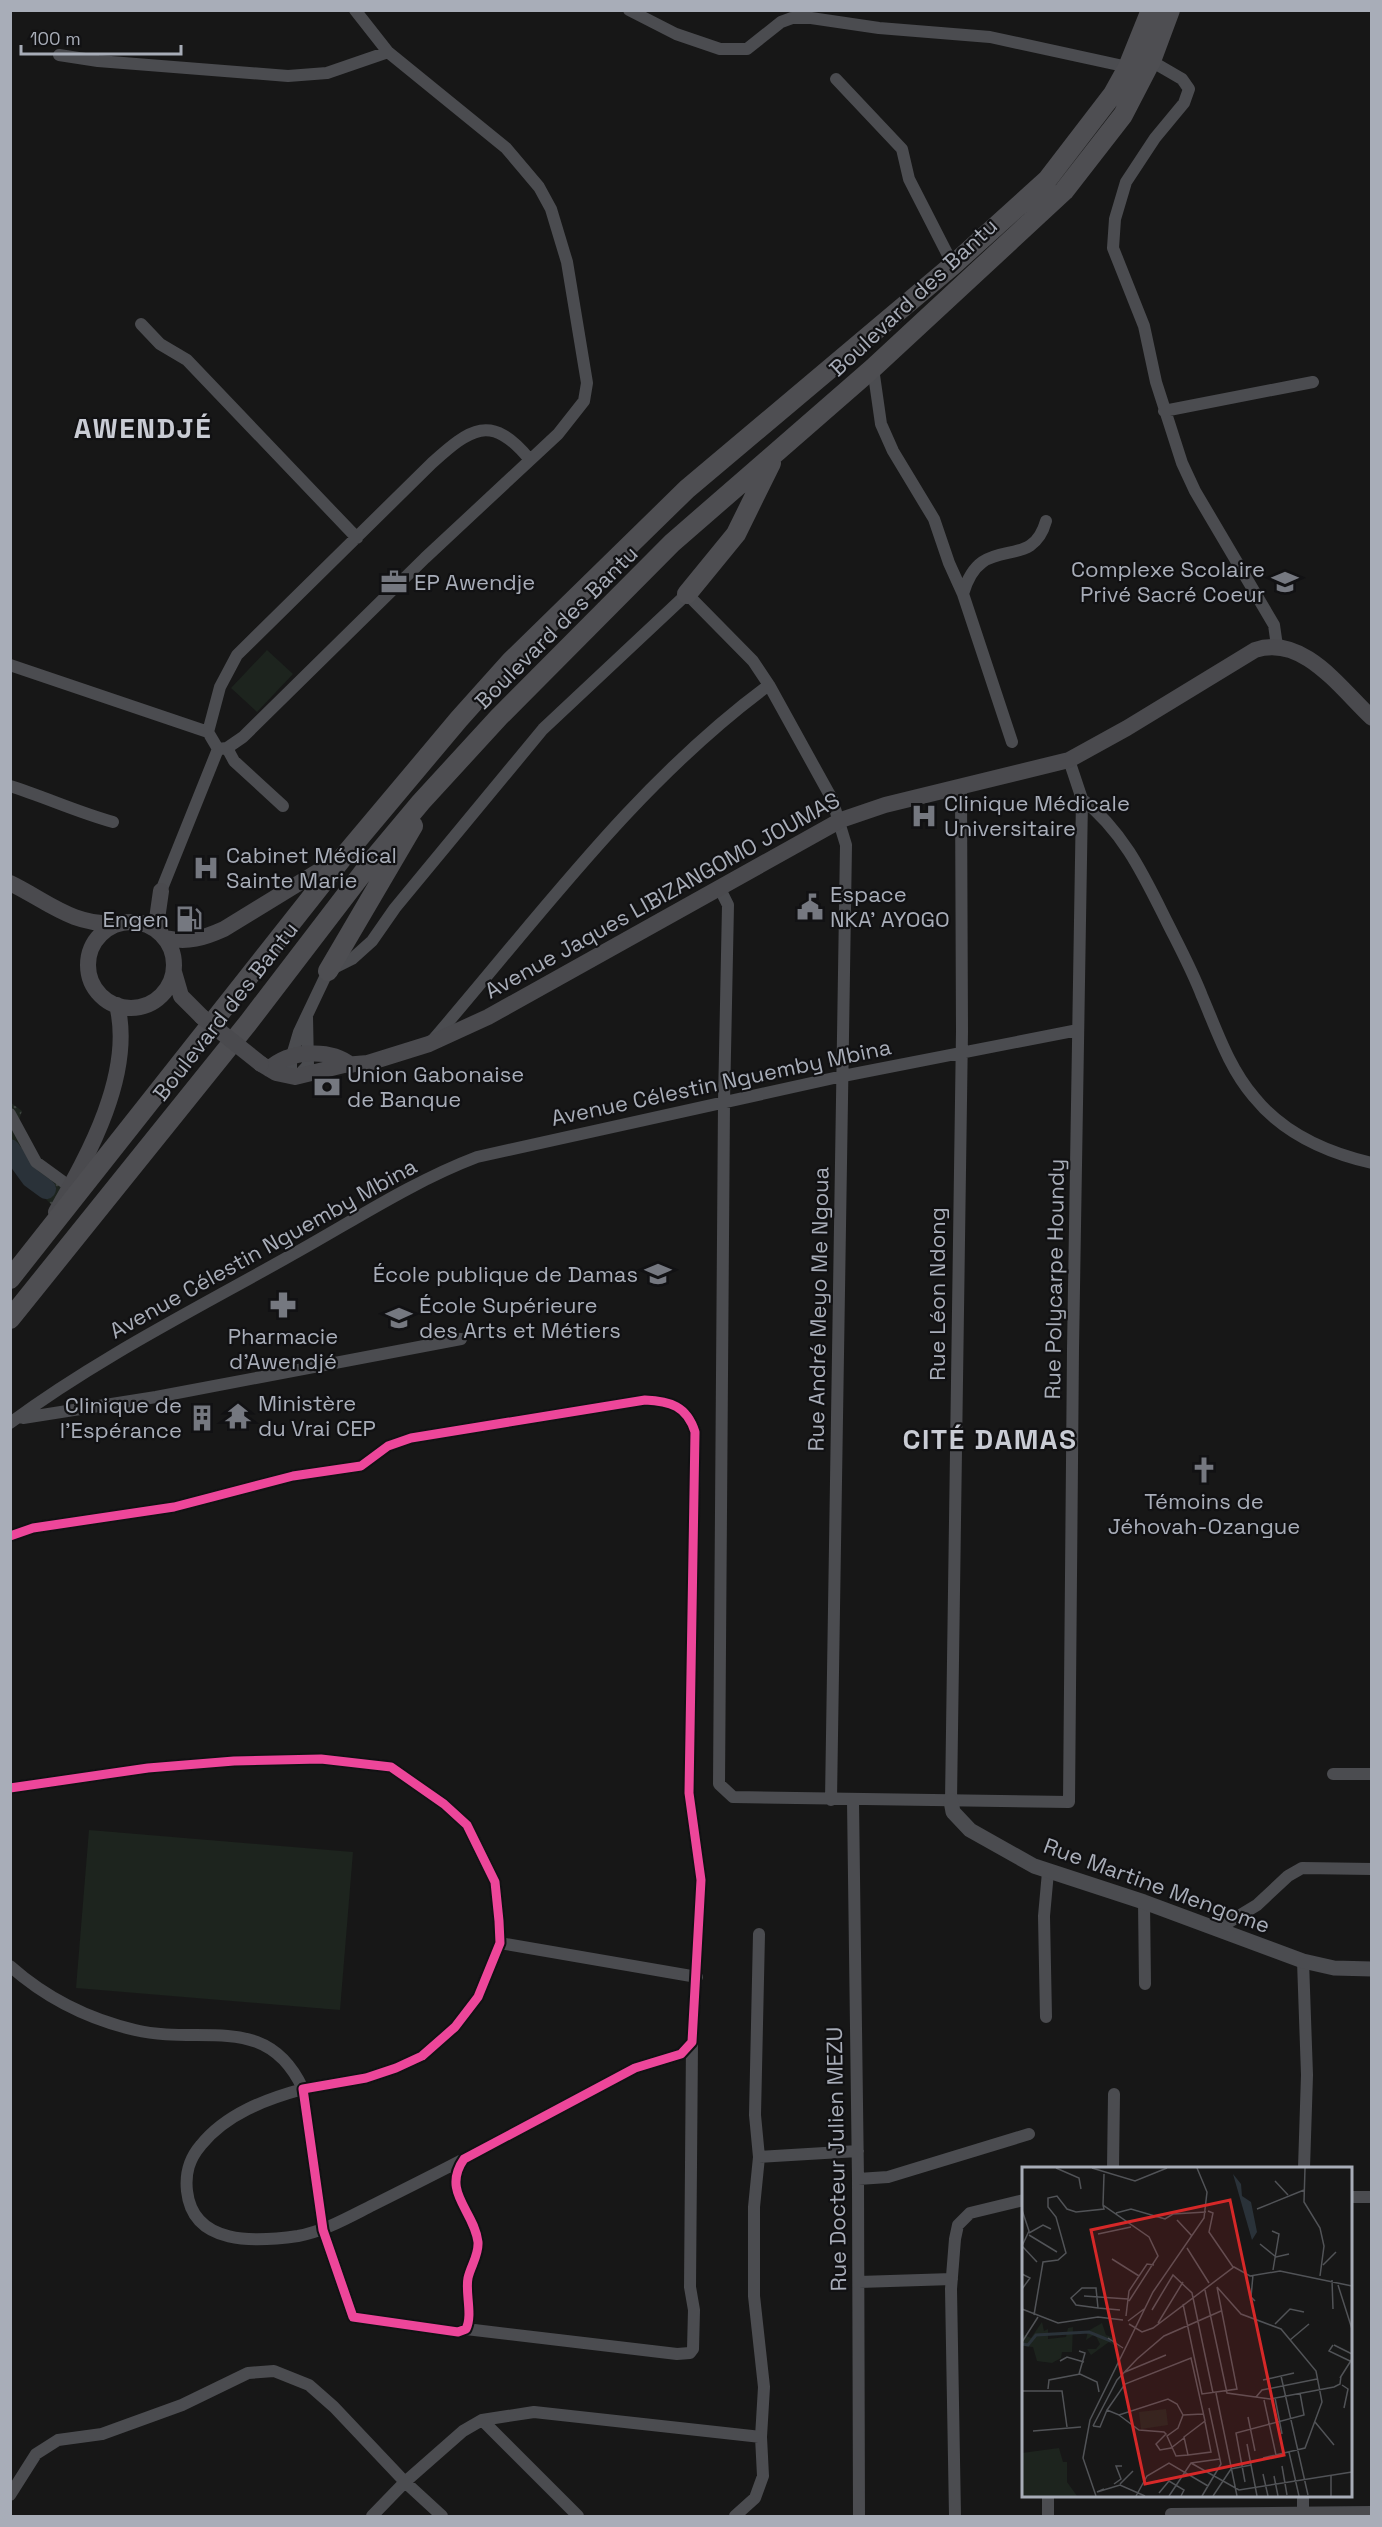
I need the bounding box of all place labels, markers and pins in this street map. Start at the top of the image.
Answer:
place label: Complexe Scolaire Privé Sacré Coeur [1071,555,1265,608]
office icon: EP Awendje [379,567,409,597]
school or university icon: Complexe Scolaire Privé Sacré Coeur [1270,567,1300,597]
place label: EP Awendje [414,568,535,596]
place label: Clinique Médicale Universitaire [944,789,1130,842]
hospital icon: Clinique Médicale Universitaire [909,801,939,831]
place label: Cabinet Médical Sainte Marie [226,841,397,894]
hospital icon: Cabinet Médical Sainte Marie [191,853,221,883]
place label: Espace NKA' AYOGO [830,880,950,933]
public building icon: Espace NKA' AYOGO [795,892,825,922]
fuel station icon: Engen [174,904,204,934]
place label: Engen [102,905,169,933]
place label: Union Gabonaise de Banque [347,1060,524,1113]
bank icon: Union Gabonaise de Banque [312,1072,342,1102]
school or university icon: École publique de Damas [643,1259,673,1289]
place label: École publique de Damas [373,1260,638,1288]
pharmacy icon: Pharmacie d'Awendjé [268,1290,298,1320]
place label: École Supérieure des Arts et Métiers [419,1291,621,1344]
school or university icon: École Supérieure des Arts et Métiers [384,1303,414,1333]
place label: Pharmacie d'Awendjé [228,1322,338,1375]
place label: Ministère du Vrai CEP [258,1389,376,1442]
place label: Clinique de l'Espérance [60,1391,182,1444]
temple icon: Ministère du Vrai CEP [223,1401,253,1431]
building icon: Clinique de l'Espérance [187,1403,217,1433]
church icon: Témoins de Jéhovah-Ozangue [1189,1455,1219,1485]
place label: Témoins de Jéhovah-Ozangue [1108,1487,1300,1540]

